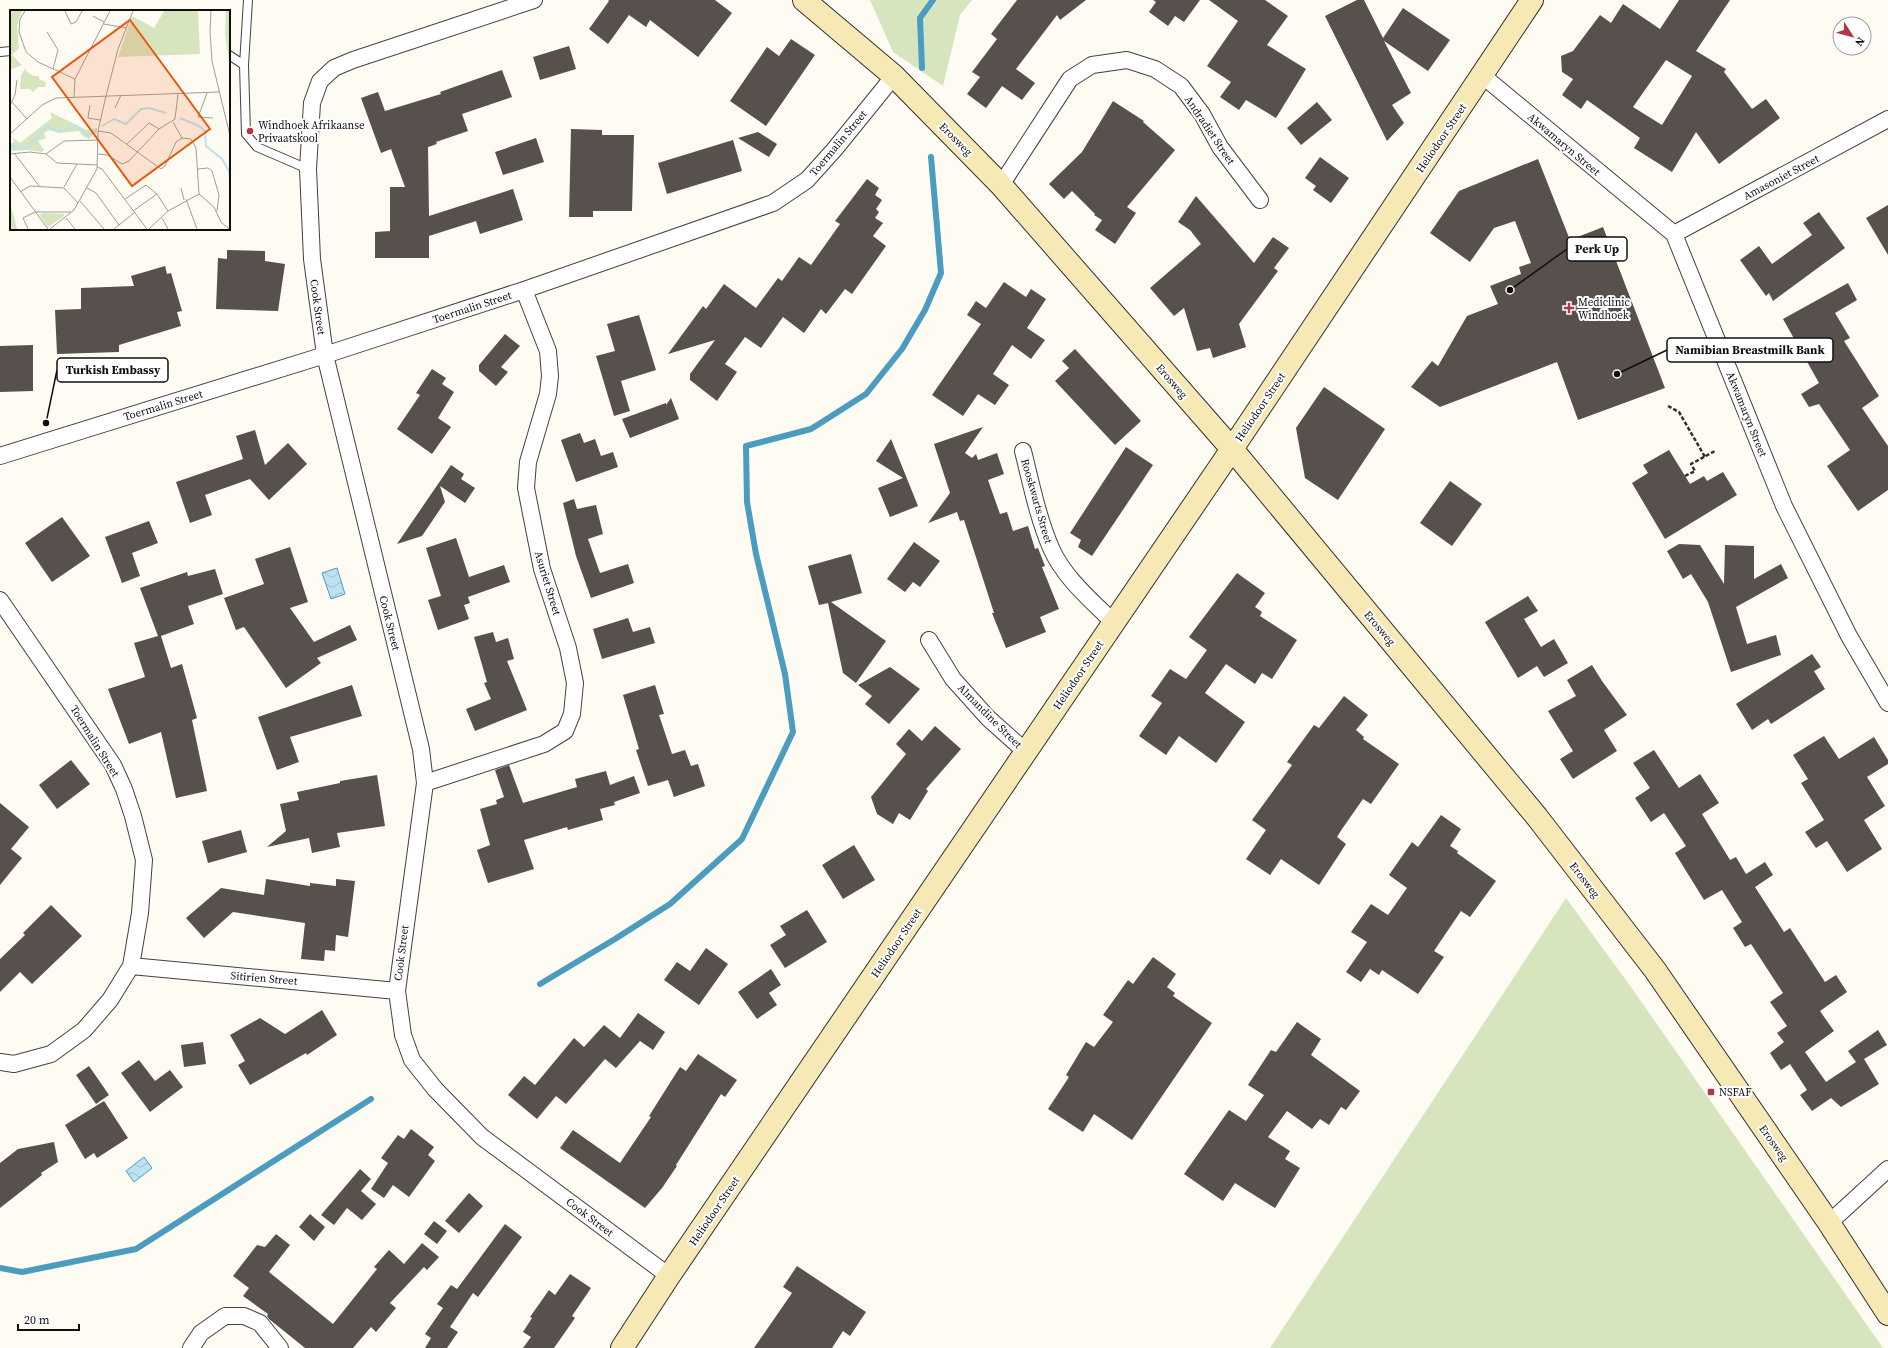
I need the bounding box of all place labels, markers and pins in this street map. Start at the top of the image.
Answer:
place label: Windhoek Afrikaanse Privaatskool [258,118,365,146]
marker: Windhoek Afrikaanse Privaatskool [245,126,255,136]
callout: Perk Up [1567,237,1627,261]
place label: Mediclinic Windhoek [1578,295,1631,323]
marker: Mediclinic Windhoek [1563,302,1575,314]
callout: Namibian Breastmilk Bank [1667,338,1833,362]
callout: Turkish Embassy [57,358,168,382]
place label: NSFAF [1719,1085,1752,1100]
marker: NSFAF [1706,1087,1716,1097]

